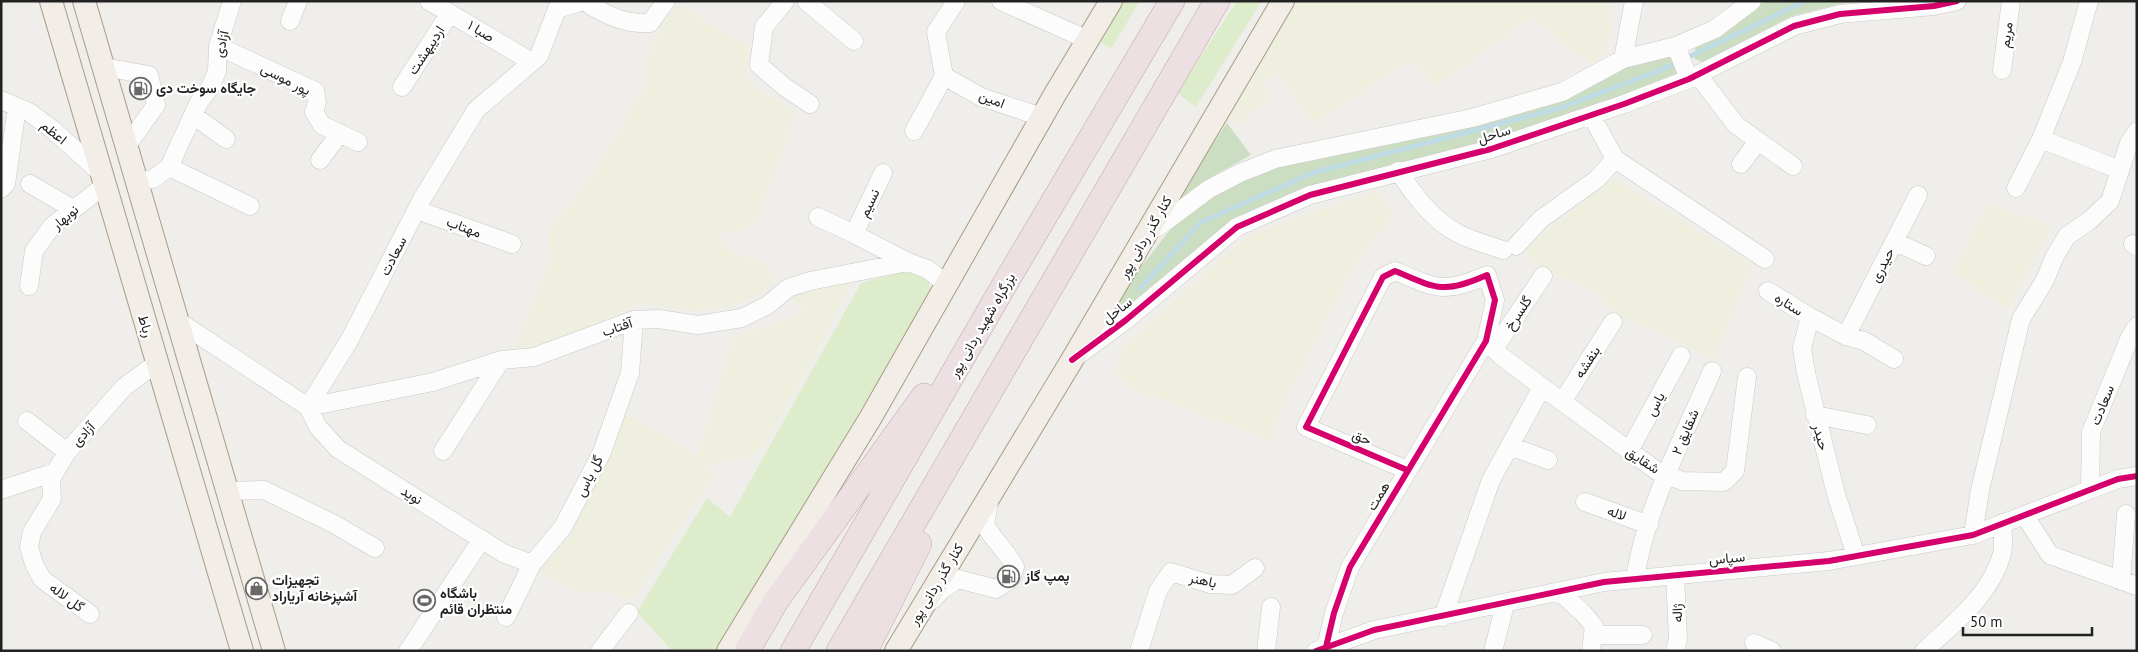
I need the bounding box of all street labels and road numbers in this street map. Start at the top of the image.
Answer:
street label: صبا ۱ [464,16,498,46]
street label: مریم [1995,21,2017,49]
street label: اردیبهشت [404,22,448,78]
street label: آزادی [209,27,233,59]
street label: پور موسی [258,59,314,100]
street label: امین [976,86,1008,112]
street label: اعظم [37,116,71,148]
street label: ساحل [1475,121,1513,147]
street label: نسیم [855,186,883,220]
street label: کنار گذر ردانی پور [1114,193,1177,283]
street label: نوبهار [47,201,82,234]
street label: مهتاب [444,212,484,242]
street label: سعادت [376,233,410,279]
street label: حیدری [1866,245,1898,285]
street label: بزرگراه شهید ردانی پور [944,269,1020,382]
street label: ستاره [1771,288,1807,320]
street label: ساحل [1098,293,1136,327]
street label: گلسرخ [1500,293,1538,335]
street label: رباط [134,313,158,340]
street label: آفتاب [599,313,636,341]
street label: بنفشه [1570,342,1604,382]
street label: سعادت [2086,382,2118,428]
street label: یاس [1641,389,1669,419]
street label: شقایق ۲ [1667,406,1703,458]
street label: آزادی [67,417,100,450]
street label: حیدر [1809,421,1833,452]
street label: حق [1350,425,1374,449]
street label: شقایق [1623,442,1663,478]
street label: گل یاس [571,452,607,500]
street label: همت [1362,478,1394,514]
street label: نوید [398,482,426,508]
street label: لاله [1605,501,1629,525]
street label: کنار گذر ردانی پور [904,540,968,629]
street label: سپاس [1708,547,1746,570]
street label: باهنر [1187,568,1218,592]
street label: گل لاله [46,578,88,616]
street label: ژاله [1668,603,1686,623]

